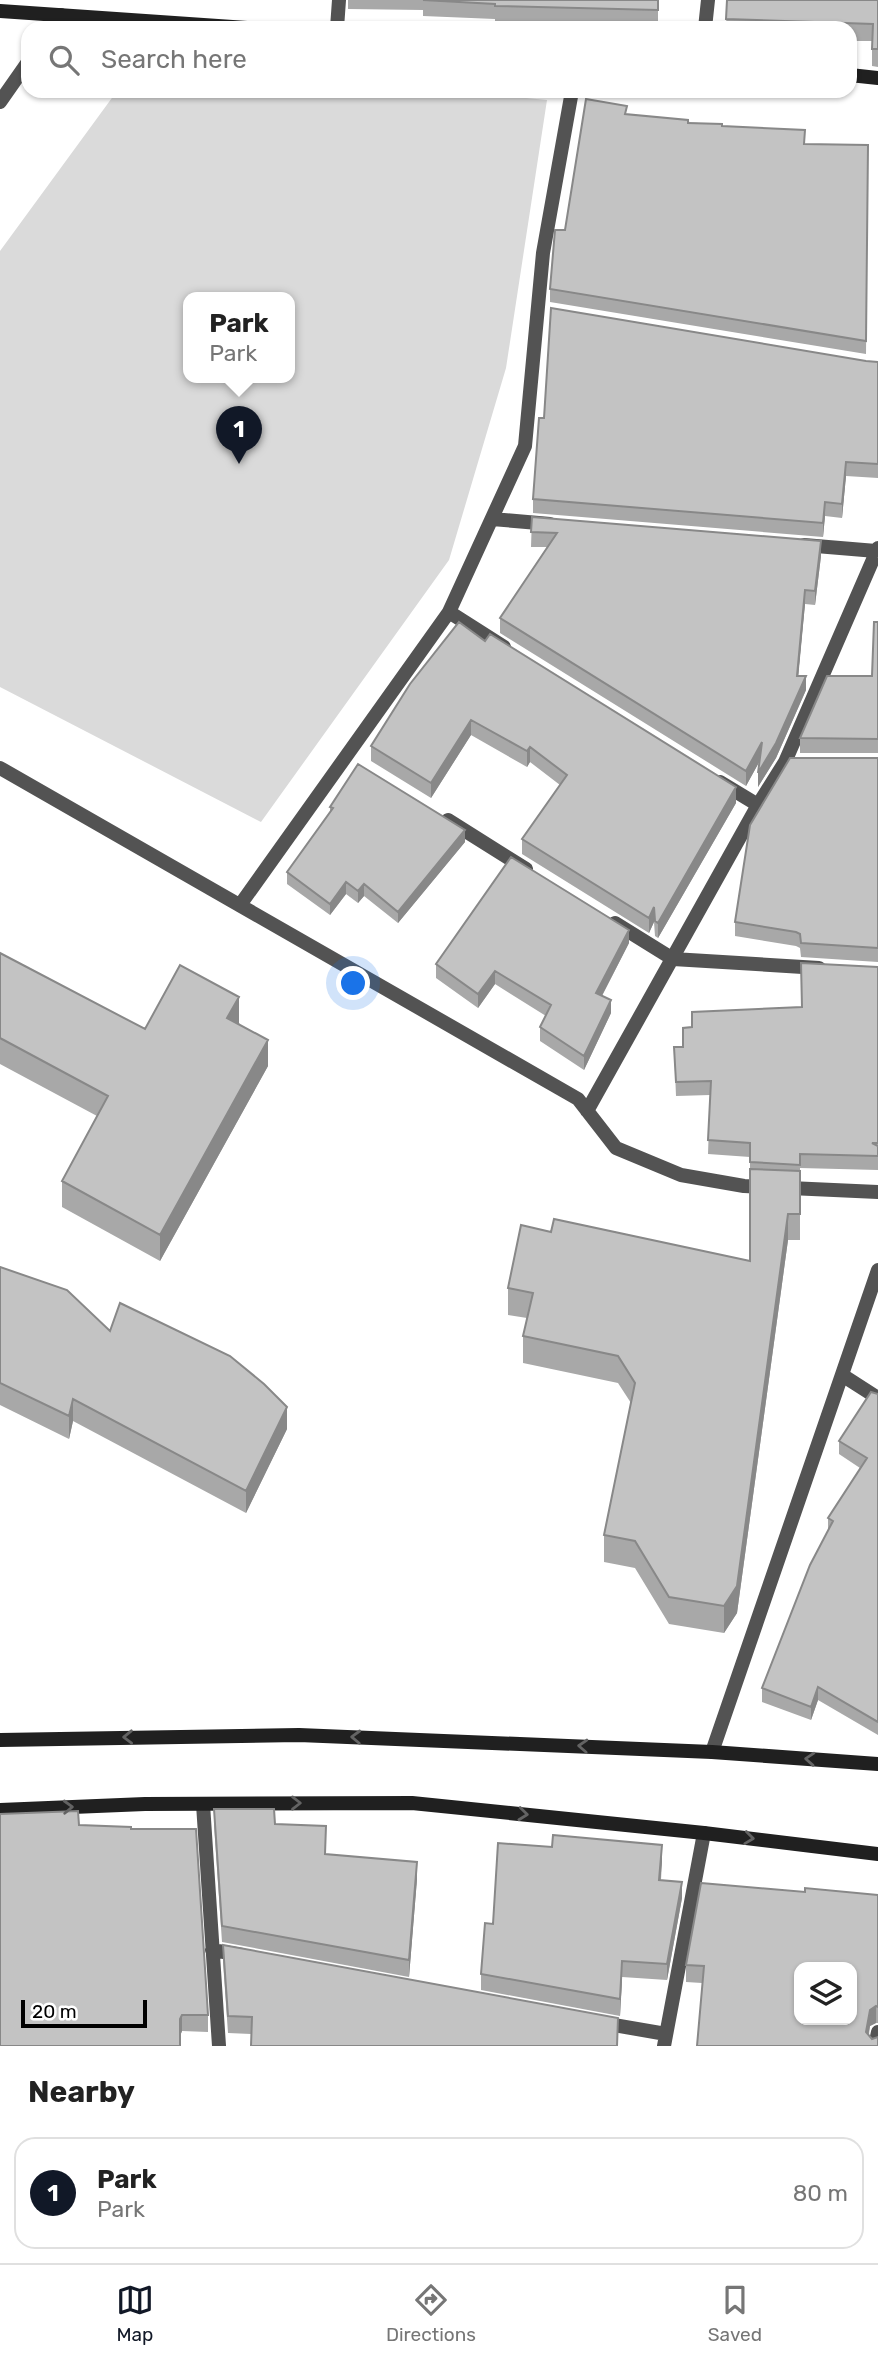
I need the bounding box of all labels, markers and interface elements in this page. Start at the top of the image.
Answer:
search box [21,21,857,98]
icon: search [45,41,83,79]
text: Search here [101,44,247,75]
popup [183,292,295,383]
text: Park [209,308,269,339]
text: Park [209,339,257,367]
pin: 1 [216,406,262,464]
your location [336,966,370,1000]
one-way arrow [350,1729,361,1744]
one-way arrow [122,1730,133,1745]
one-way arrow [577,1739,588,1754]
one-way arrow [804,1752,815,1767]
one-way arrow [290,1796,301,1811]
one-way arrow [63,1800,74,1815]
one-way arrow [517,1807,528,1822]
one-way arrow [743,1831,755,1846]
map controls [794,1962,857,2025]
button: layers [794,1962,857,2025]
scale bar [21,1997,147,2029]
text: 20 m [32,2000,77,2023]
text: Nearby [28,2074,135,2110]
text: Park [97,2164,157,2195]
text: 1 [47,2179,59,2207]
text: 80 m [793,2179,848,2207]
text: Park [97,2195,145,2223]
tab: Map [116,2281,154,2346]
tab: Directions [386,2281,476,2346]
tab: Saved [708,2281,762,2346]

